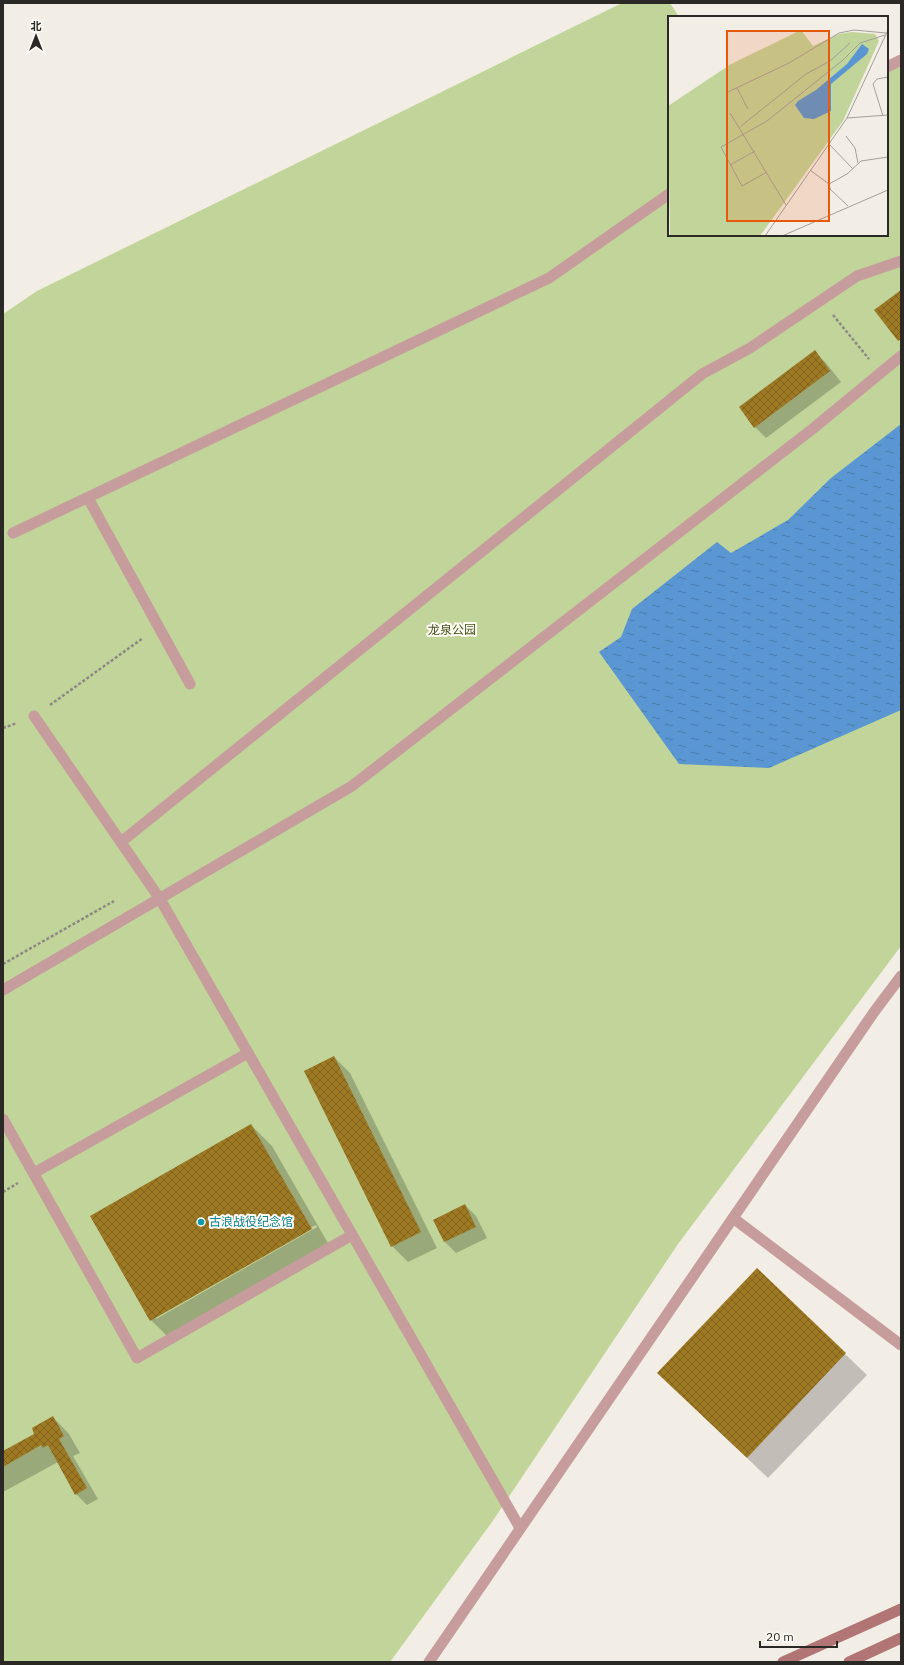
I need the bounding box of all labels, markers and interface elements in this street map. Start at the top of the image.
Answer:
north arrow [16,16,56,56]
inset map [668,16,888,236]
text: 北 [31,19,42,33]
park label: 龙泉公园 [428,622,476,637]
place label: 古浪战役纪念馆 [209,1214,293,1229]
marker: 古浪战役纪念馆 [196,1217,206,1227]
scale bar [760,1623,837,1649]
text: 20 m [766,1629,794,1644]

